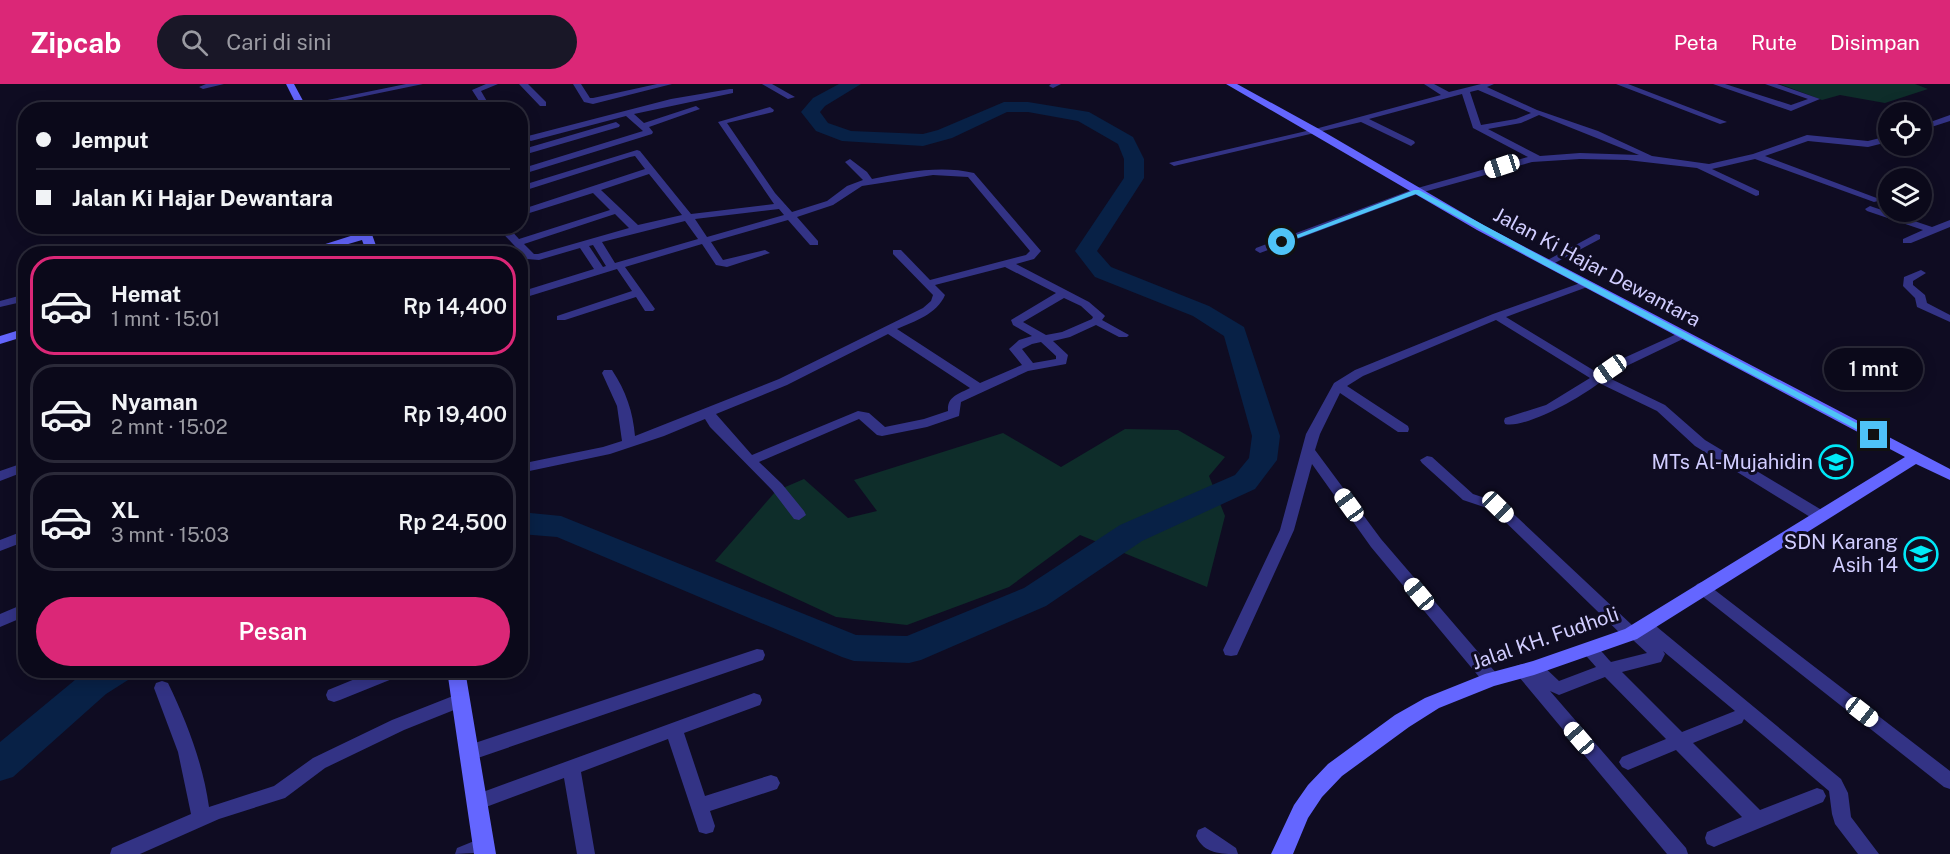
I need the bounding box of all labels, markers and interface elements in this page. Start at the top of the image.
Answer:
search box [157,15,577,69]
text: Zipcab [30,26,121,59]
icon: search [178,26,211,59]
text: Cari di sini [226,29,331,55]
text: Peta [1674,30,1718,55]
text: Rute [1751,30,1797,55]
text: Disimpan [1830,30,1920,55]
map controls [1878,102,1932,222]
button: locate [1878,102,1932,156]
text: Jemput [72,127,149,153]
car [1482,152,1522,180]
button: layers [1878,168,1932,222]
text: Jalan Ki Hajar Dewantara [72,185,333,211]
street label: Jalan Ki Hajar Dewantara [1489,202,1705,332]
route start [1268,228,1295,255]
icon: car [39,279,93,333]
text: Hemat [111,281,181,307]
text: Rp 14,400 [403,293,507,319]
text: 1 mnt · 15:01 [111,307,220,331]
callout: 1 mnt [1824,348,1924,390]
car [1590,351,1630,387]
text: 1 mnt [1848,357,1899,381]
icon: car [39,387,93,441]
text: Nyaman [111,389,198,415]
text: Rp 19,400 [403,401,507,427]
text: 2 mnt · 15:02 [111,415,228,439]
route end [1860,421,1887,448]
school or university icon: MTs Al-Mujahidin [1818,444,1854,480]
place label: MTs Al-Mujahidin [1652,450,1813,474]
car [1331,485,1367,525]
car [1479,488,1517,526]
icon: car [39,495,93,549]
text: XL [111,497,139,523]
text: Rp 24,500 [398,509,507,535]
text: 3 mnt · 15:03 [111,523,229,547]
place label: SDN Karang Asih 14 [1784,530,1898,577]
school or university icon: SDN Karang Asih 14 [1903,536,1939,572]
car [1401,574,1437,614]
button: Pesan [36,597,510,666]
street label: Jalal KH. Fudholi [1468,602,1622,674]
car [1842,694,1882,730]
car [1560,719,1598,757]

